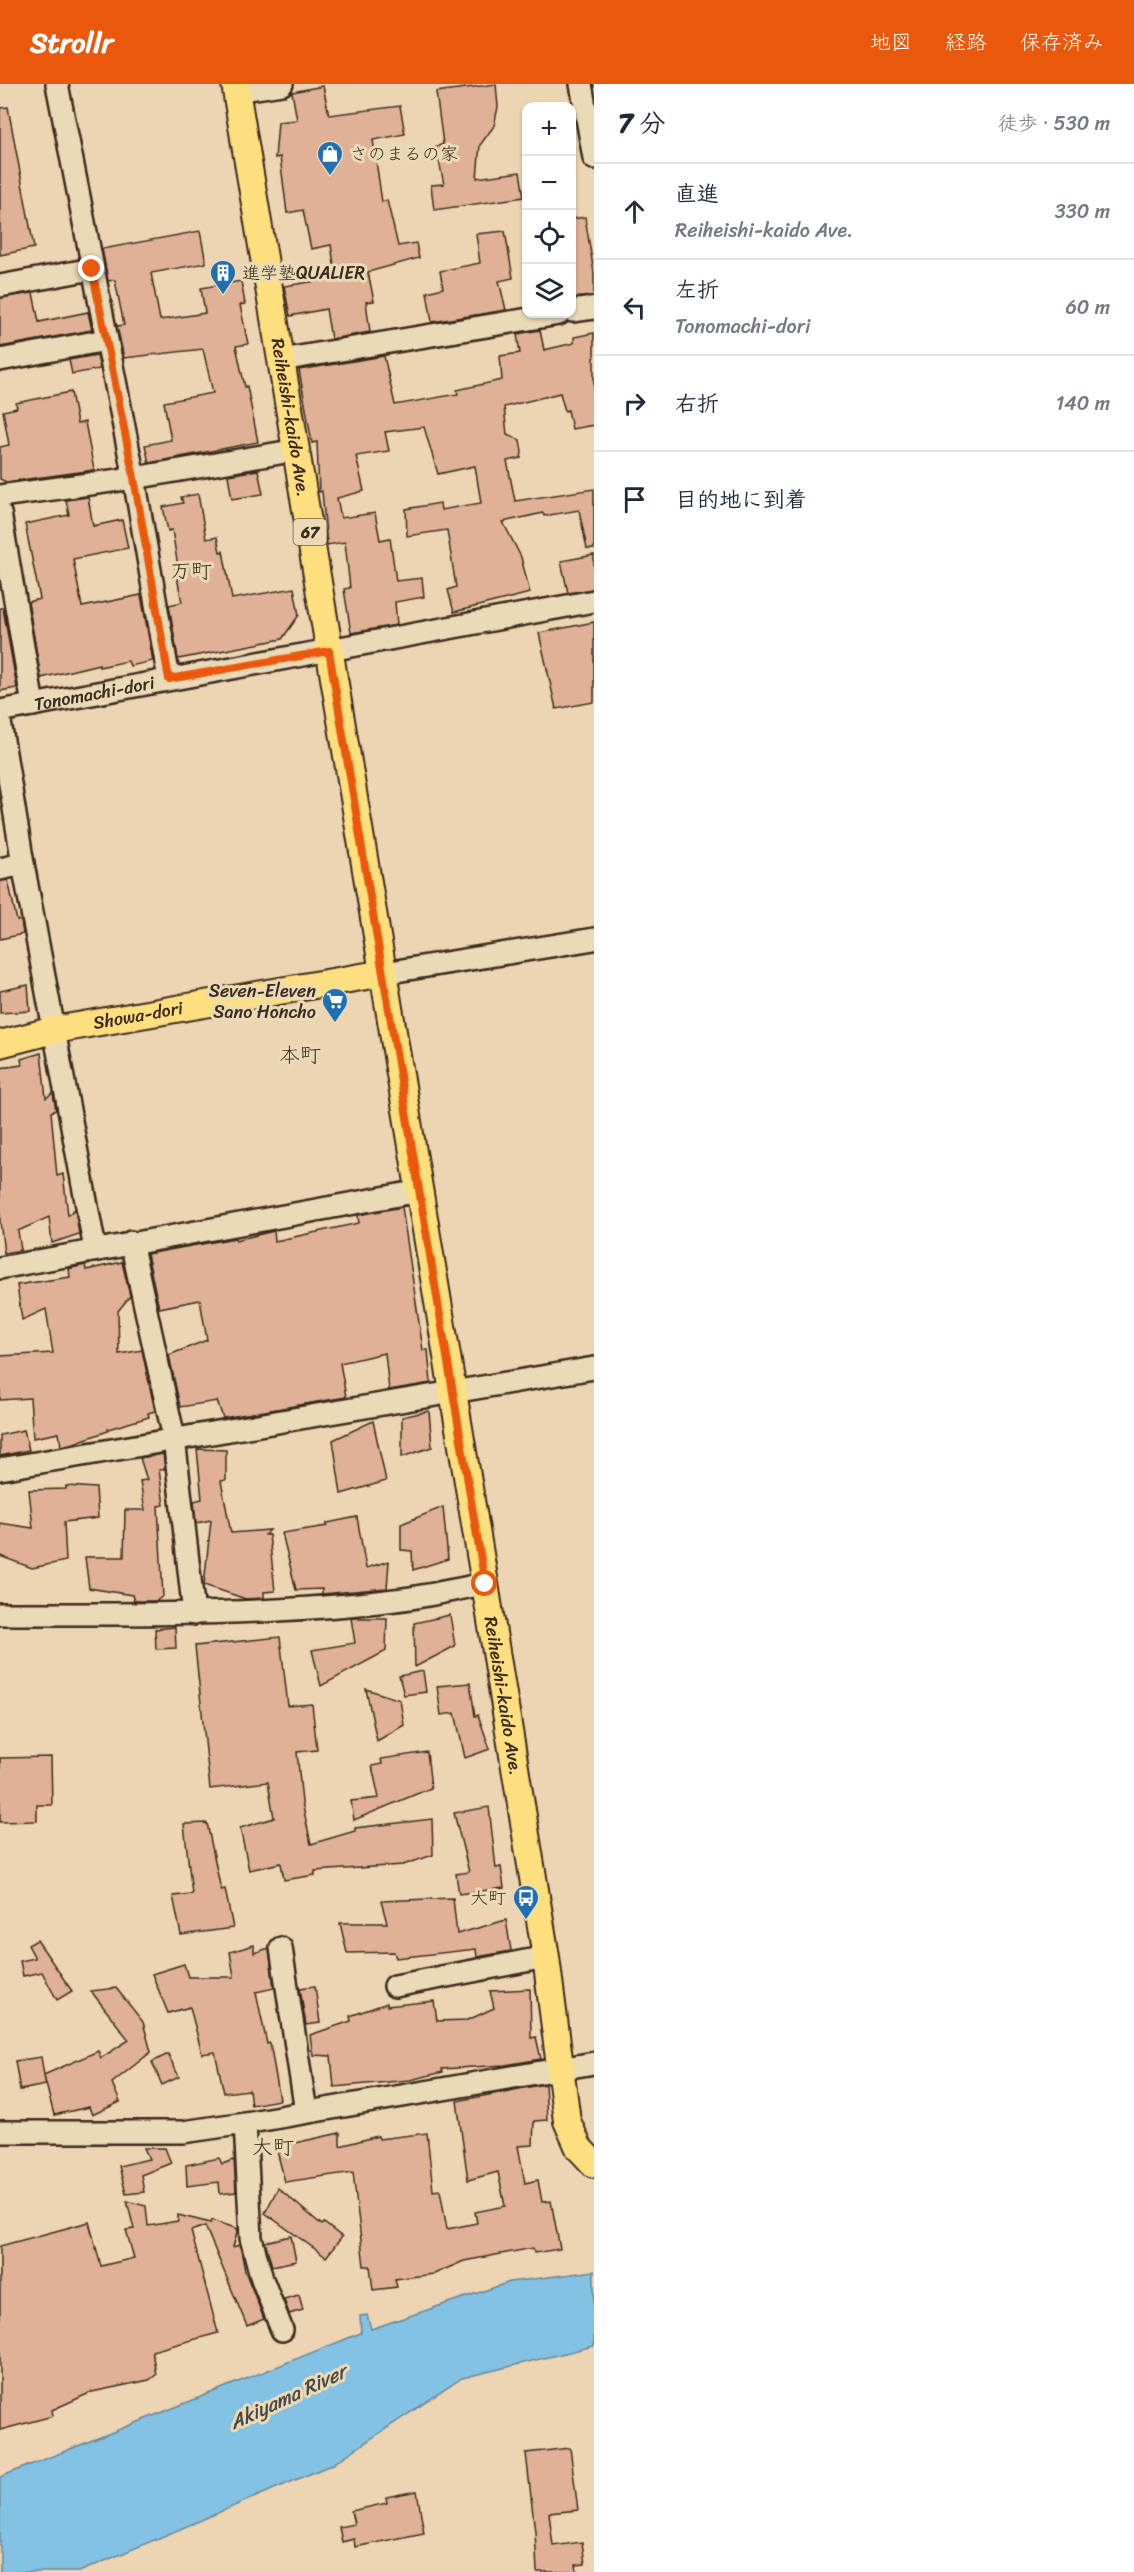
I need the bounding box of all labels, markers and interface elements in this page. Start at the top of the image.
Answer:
text: Strollr [30,18,113,67]
text: 地図 [870,23,912,61]
text: 経路 [945,23,987,61]
text: 保存済み [1020,23,1104,61]
text: 7 分 [618,100,666,146]
map controls [522,102,576,318]
button: + [522,102,576,156]
text: 徒歩 · 530 m [998,106,1110,141]
place label: さのまるの家 [350,138,458,170]
shop icon: さのまるの家 [315,139,345,177]
button: − [522,156,576,210]
text: 直進 [675,174,719,213]
text: 330 m [1055,194,1110,229]
icon: ahead [618,195,651,228]
button: locate [522,210,576,264]
text: Reiheishi-kaido Ave. [675,213,853,248]
route end [78,255,104,281]
place label: 進学塾QUALIER [242,257,365,289]
building icon: 進学塾QUALIER [208,258,238,296]
button: layers [522,264,576,318]
text: 左折 [675,270,719,309]
text: 60 m [1065,290,1110,325]
icon: left [618,291,651,324]
text: Tonomachi-dori [675,309,811,344]
street label: Reiheishi-kaido Ave. [262,336,320,499]
text: 右折 [675,384,719,423]
text: 140 m [1056,386,1110,421]
icon: right [618,387,651,420]
text: 目的地に到着 [675,480,807,519]
icon: arrive [618,483,651,516]
road number: 67 [294,519,326,545]
district label: 万町 [170,552,212,590]
street label: Tonomachi-dori [31,666,158,720]
place label: Seven-Eleven Sano Honcho [209,975,316,1028]
supermarket icon: Seven-Eleven Sano Honcho [320,986,350,1024]
street label: Showa-dori [91,992,186,1039]
district label: 本町 [279,1036,321,1074]
route start [471,1570,497,1596]
street label: Reiheishi-kaido Ave. [475,1614,532,1778]
place label: 大町 [470,1882,506,1914]
bus stop icon: 大町 [511,1883,541,1921]
district label: 大町 [252,2128,294,2166]
water label: Akiyama River [223,2353,356,2440]

